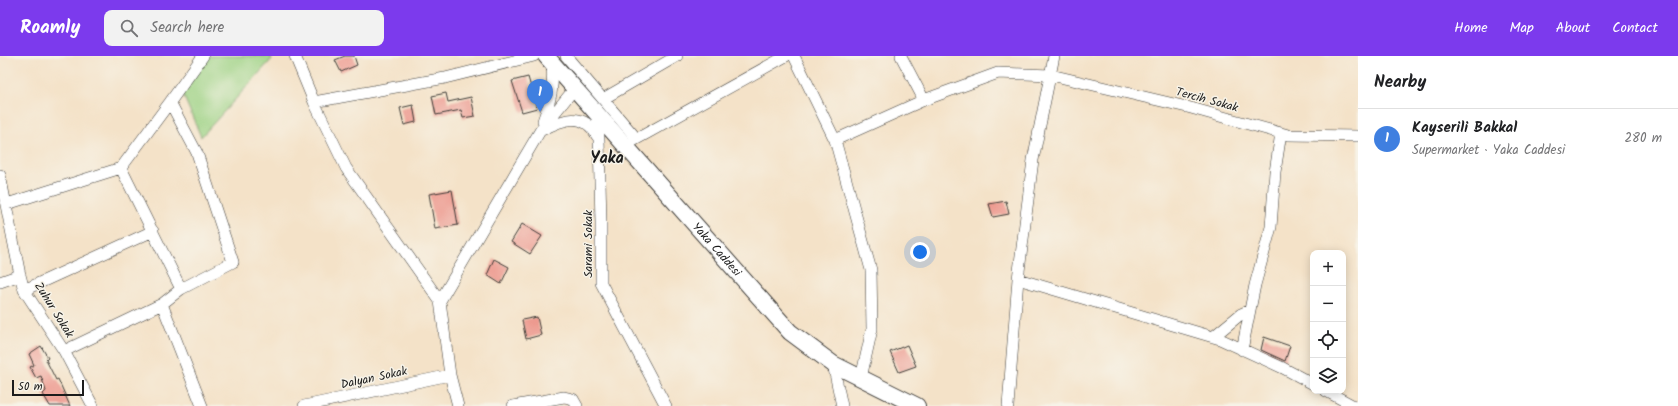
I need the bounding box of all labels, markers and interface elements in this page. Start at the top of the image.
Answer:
search box [104,10,384,46]
text: Roamly [20,13,80,43]
text: Search here [150,16,224,40]
icon: search [118,17,140,39]
text: Home [1454,17,1488,39]
text: Map [1510,17,1534,39]
text: About [1556,17,1590,39]
text: Contact [1612,17,1658,39]
text: Nearby [1374,69,1426,96]
pin: 1 [527,79,553,112]
street label: Tercih Sokak [1174,83,1241,118]
text: Kayserili Bakkal [1412,116,1517,140]
text: 1 [1385,128,1389,149]
text: 280 m [1625,128,1662,149]
text: Supermarket · Yaka Caddesi [1412,140,1565,161]
district label: Yaka [590,146,624,171]
street label: Sarami Sokak [579,210,598,278]
street label: Yaka Caddesi [688,218,747,281]
your location [910,242,930,262]
map controls [1310,250,1346,394]
button: + [1310,250,1346,286]
street label: Zuhur Sokak [29,278,79,342]
button: − [1310,286,1346,322]
button: locate [1310,322,1346,358]
button: layers [1310,358,1346,394]
street label: Dalyan Sokak [339,362,409,394]
scale bar [12,378,84,397]
text: 50 m [18,378,43,396]

